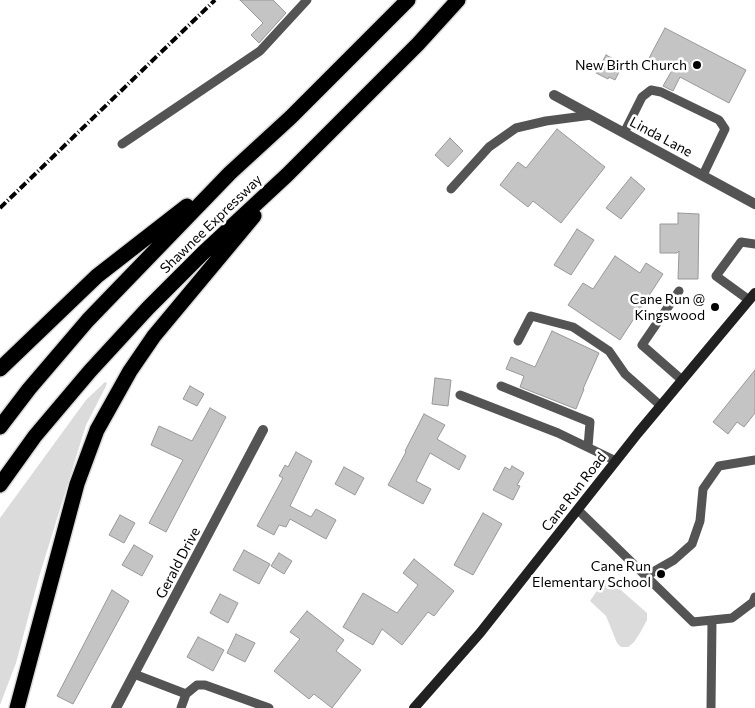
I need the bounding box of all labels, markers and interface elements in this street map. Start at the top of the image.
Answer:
place label: New Birth Church [575,57,687,73]
marker: New Birth Church [691,59,703,71]
street label: Linda Lane [627,114,695,160]
street label: Shawnee Expressway [157,171,265,277]
place label: Cane Run @ Kingswood [630,291,705,324]
marker: Cane Run @ Kingswood [709,301,721,313]
street label: Cane Run Road [538,449,610,535]
street label: Gerald Drive [152,524,204,602]
place label: Cane Run Elementary School [532,558,651,590]
marker: Cane Run Elementary School [655,568,667,580]

